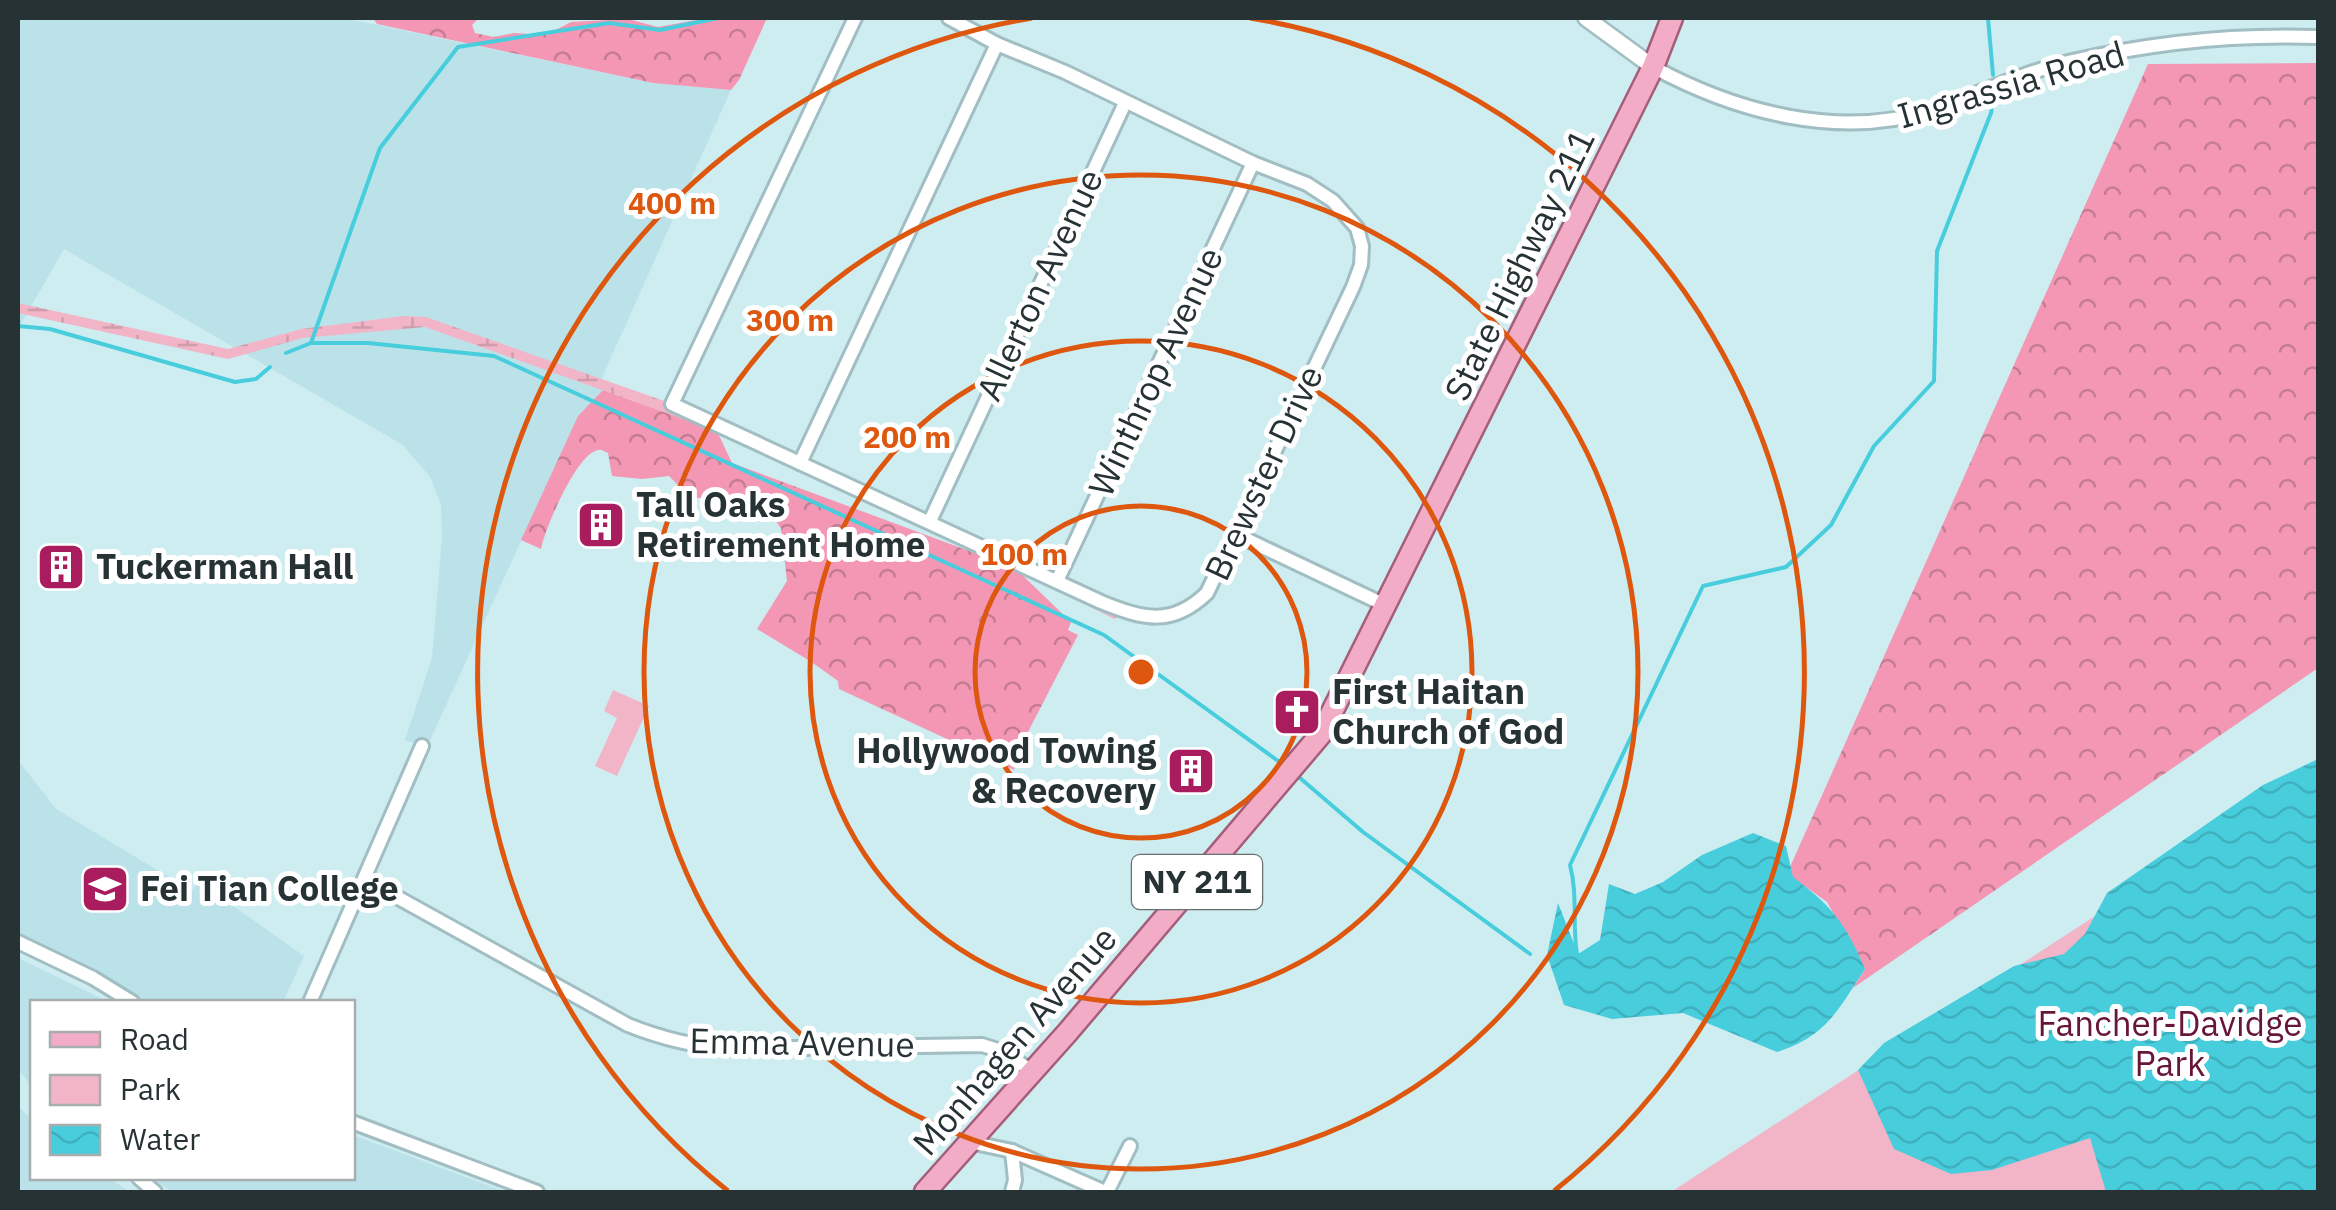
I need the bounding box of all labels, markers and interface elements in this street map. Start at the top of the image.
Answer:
street label: Ingrassia Road [1892,30,2129,138]
street label: State Highway 211 [1433,121,1605,408]
street label: Allerton Avenue [965,161,1113,408]
text: 400 m [628,183,716,222]
street label: Winthrop Avenue [1077,240,1233,504]
text: 300 m [746,300,834,339]
street label: Brewster Drive [1193,358,1333,587]
text: 200 m [863,417,951,456]
place label: Tall Oaks Retirement Home [636,481,925,567]
building icon: Tall Oaks Retirement Home [575,499,627,551]
text: 100 m [980,534,1068,573]
building icon: Tuckerman Hall [35,541,87,593]
place label: Tuckerman Hall [96,543,353,589]
centre of rings [1123,654,1159,690]
place label: First Haitan Church of God [1332,668,1564,754]
church icon: First Haitan Church of God [1271,686,1323,738]
place label: Hollywood Towing & Recovery [856,727,1157,813]
building icon: Hollywood Towing & Recovery [1165,745,1217,797]
road number: NY 211 [1132,855,1262,909]
school or university icon: Fei Tian College [79,863,131,915]
place label: Fei Tian College [140,865,399,911]
street label: Monhagen Avenue [902,916,1126,1164]
legend [30,1000,355,1180]
park label: Fancher-Davidge Park [2037,1000,2303,1086]
street label: Emma Avenue [689,1017,915,1067]
text: Road [120,1019,189,1058]
text: Park [120,1069,181,1108]
text: Water [120,1119,200,1158]

